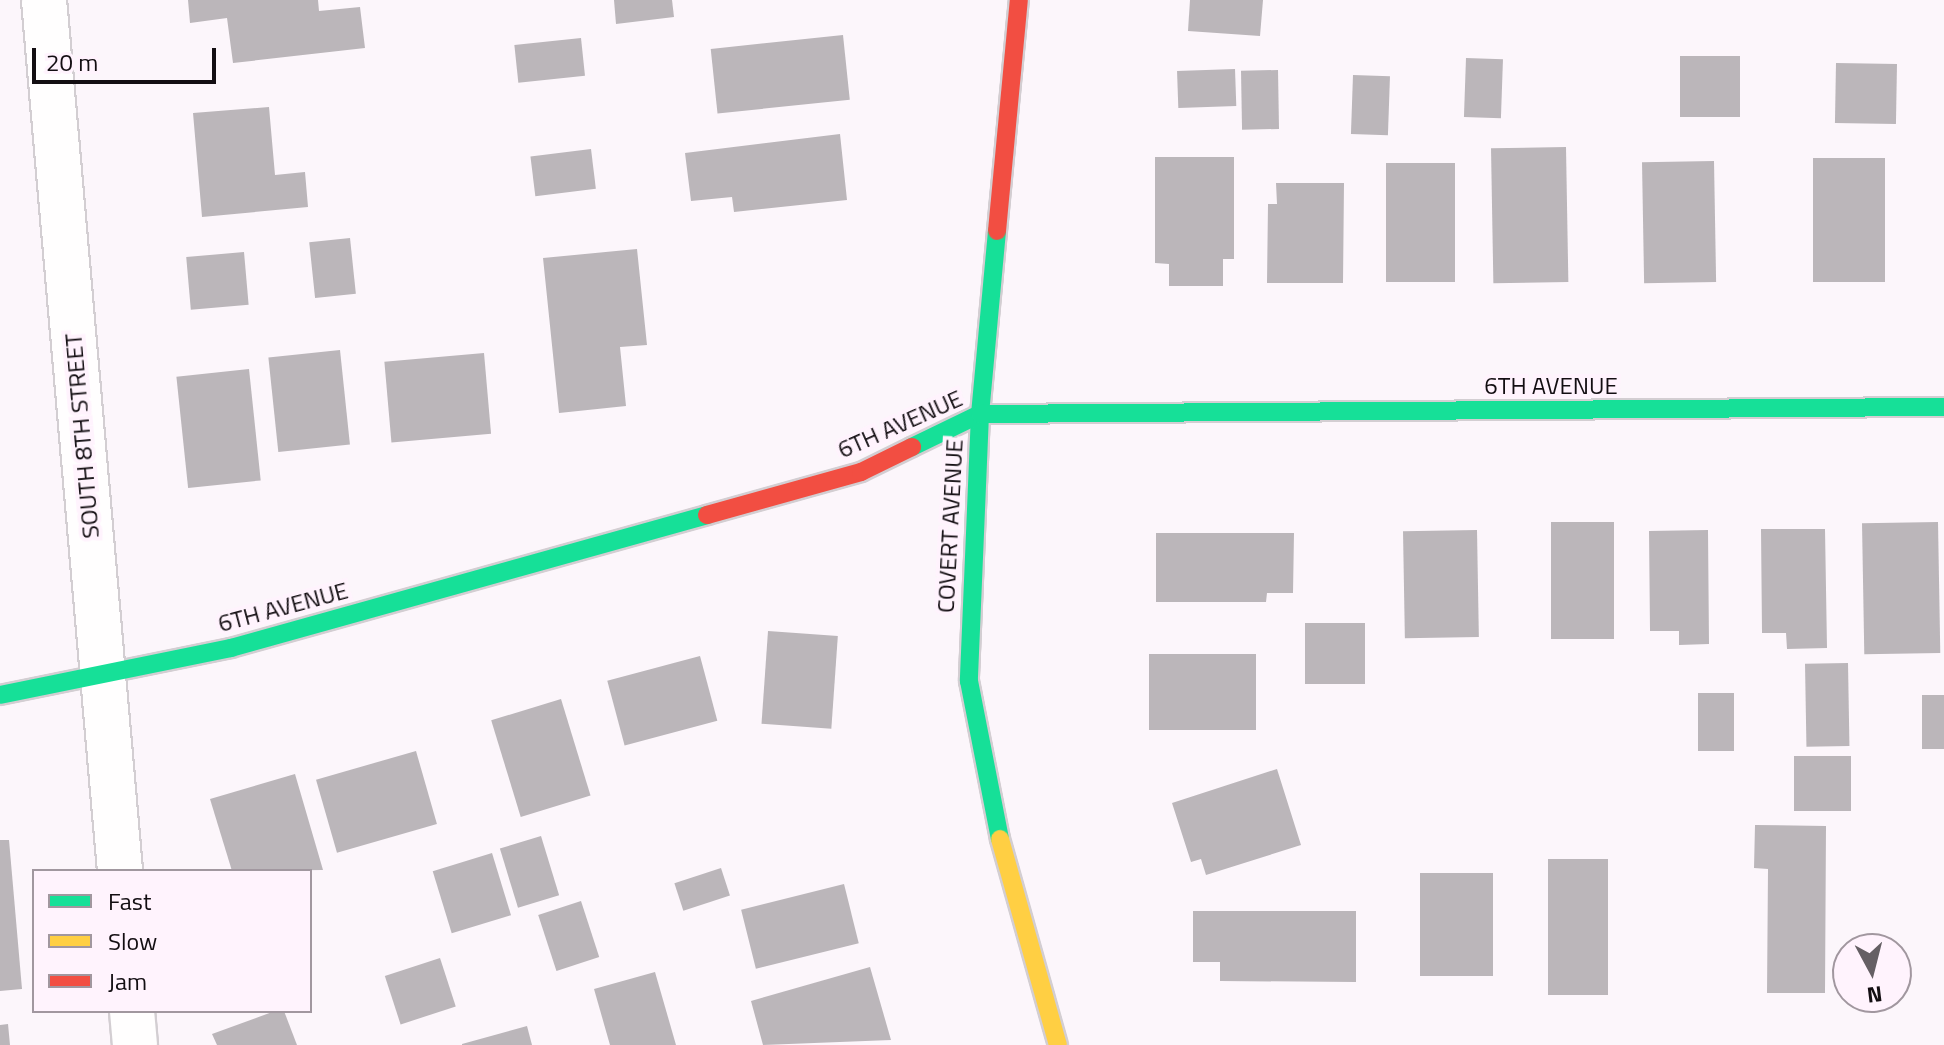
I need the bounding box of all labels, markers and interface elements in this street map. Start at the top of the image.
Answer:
scale bar [36,32,220,82]
text: 20 m [46,44,98,80]
street label: SOUTH 8TH STREET [59,332,105,540]
street label: 6TH AVENUE [1484,372,1618,400]
street label: 6TH AVENUE [833,384,967,464]
street label: COVERT AVENUE [931,438,969,614]
street label: 6TH AVENUE [215,576,351,638]
legend [32,869,312,1013]
text: Fast [108,883,151,919]
text: Slow [108,923,157,959]
north arrow [1832,933,1912,1013]
text: Jam [108,963,147,999]
text: N [1865,977,1884,1013]

